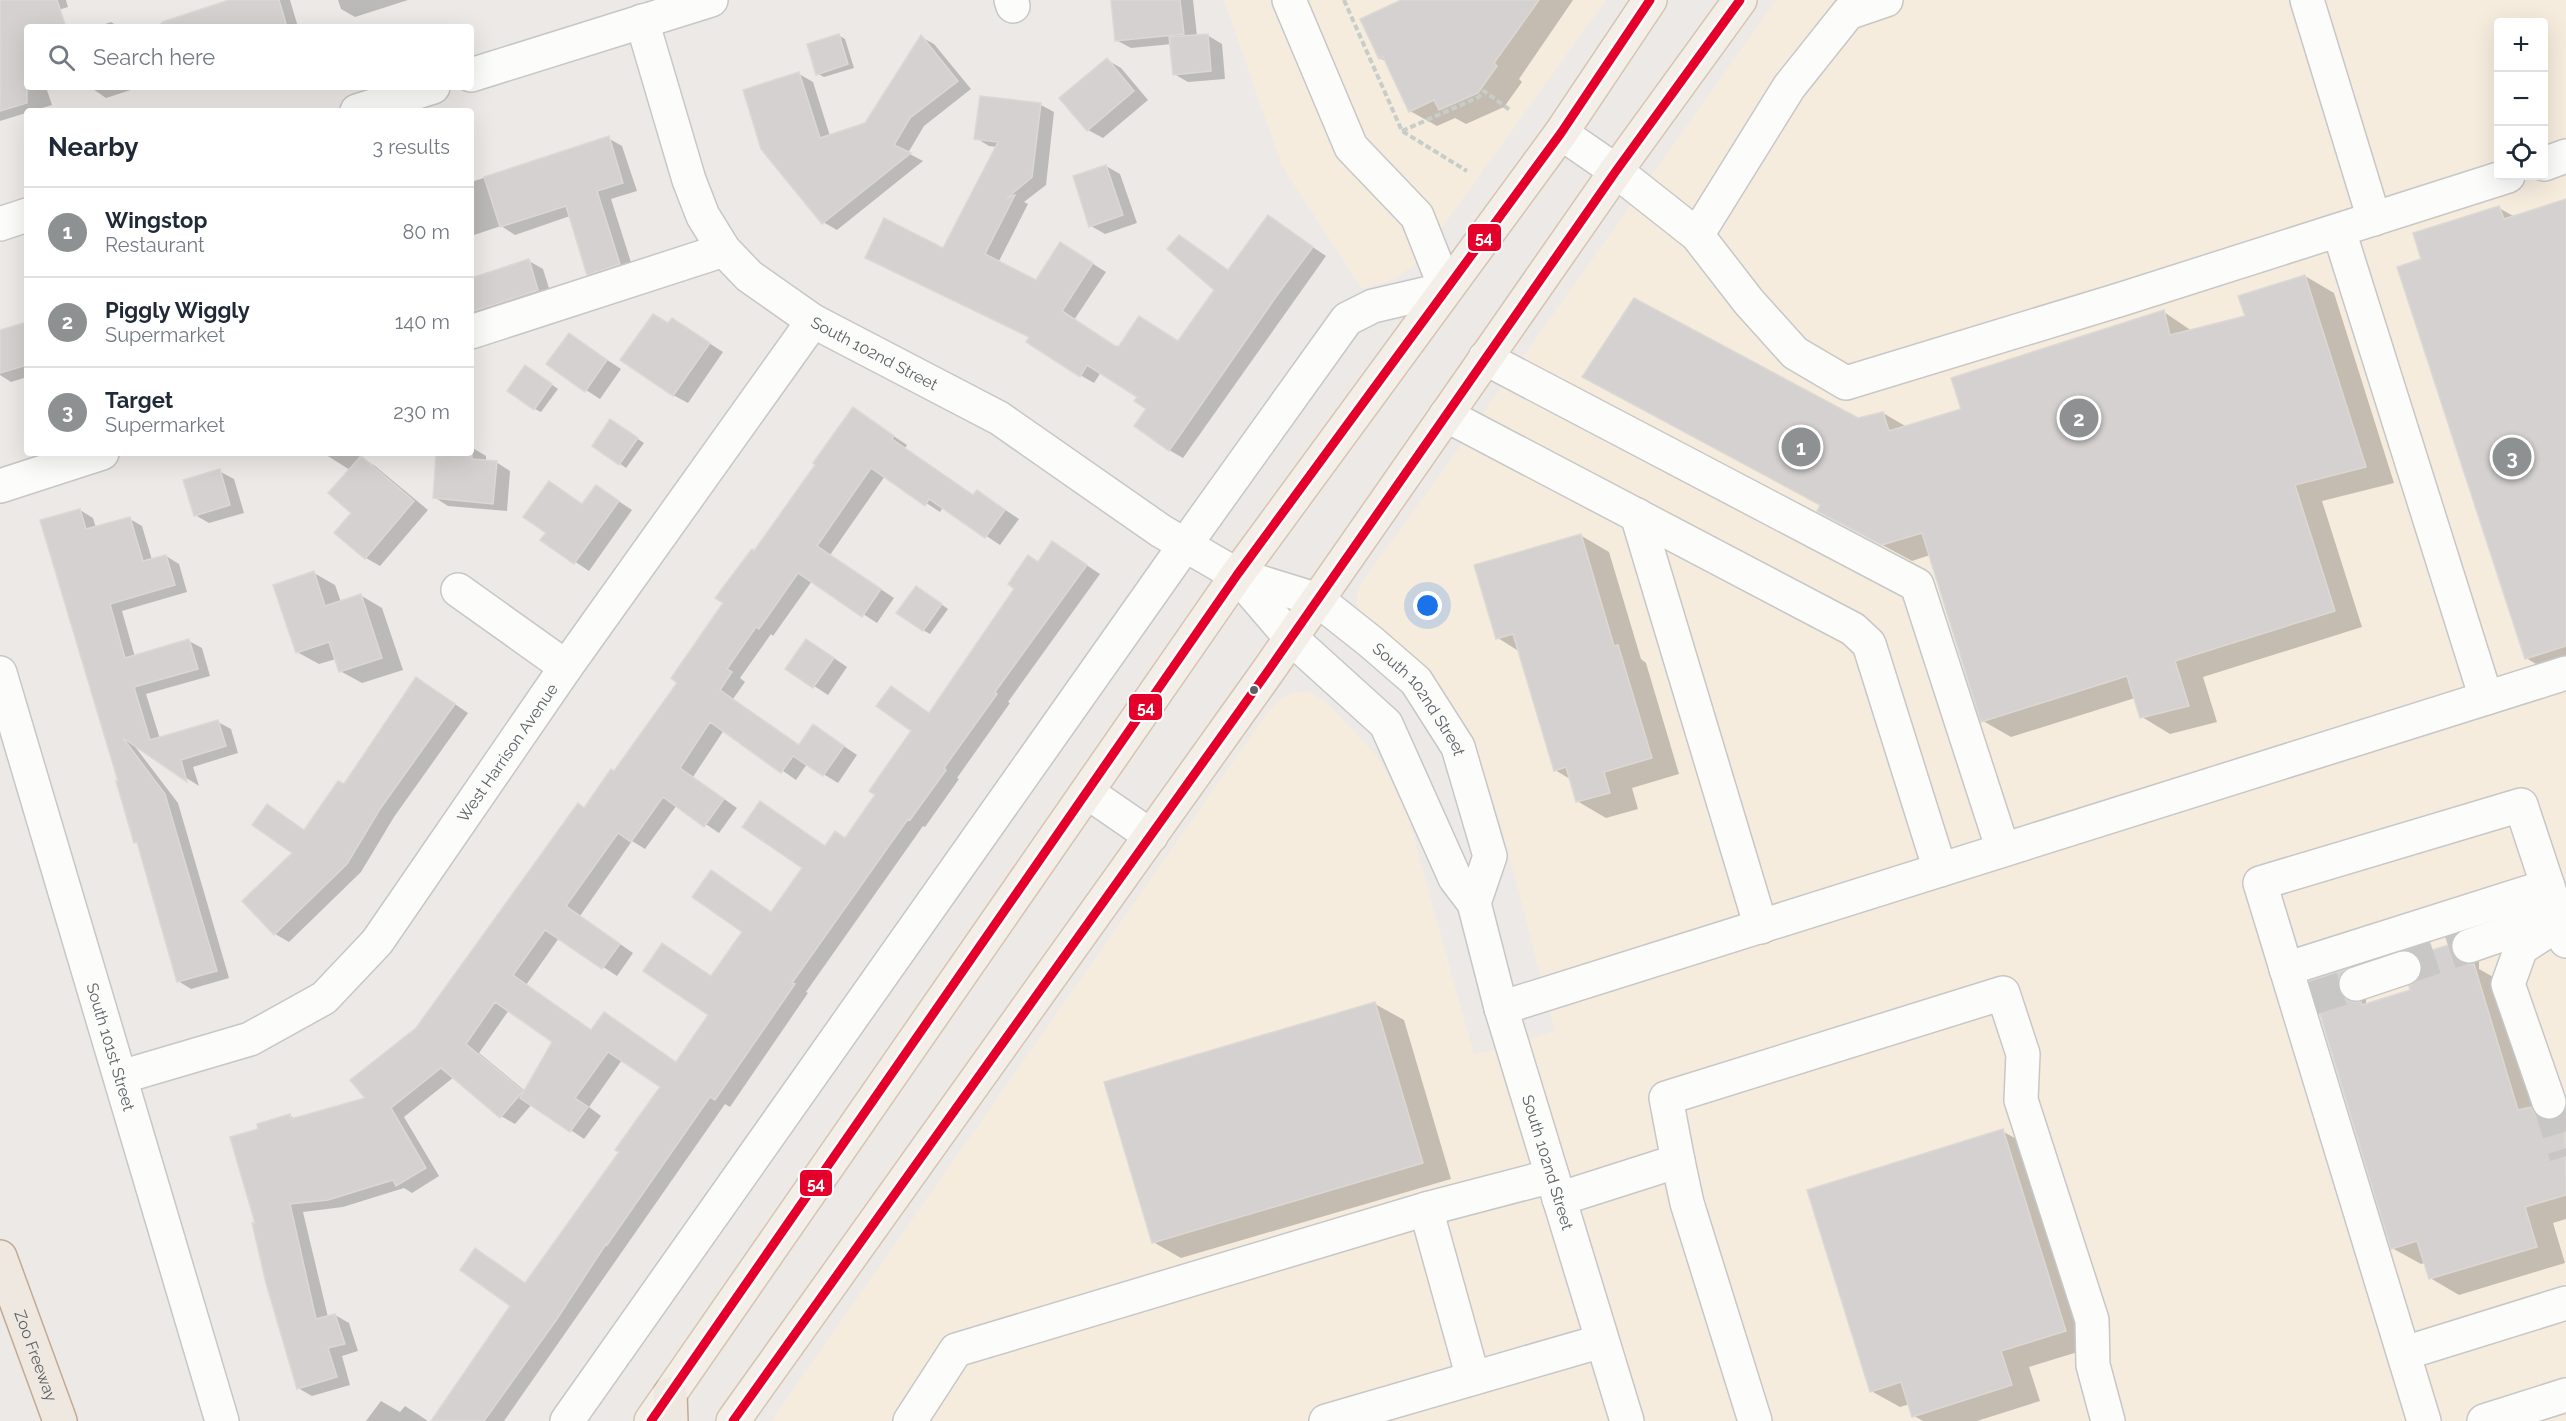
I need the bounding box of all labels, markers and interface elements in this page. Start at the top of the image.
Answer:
map controls [2494,18,2548,180]
button: + [2494,18,2548,72]
search box [24,24,474,90]
icon: search [45,41,78,74]
text: Search here [93,44,215,70]
button: − [2494,72,2548,126]
button: locate [2494,126,2548,180]
text: Nearby [48,132,138,162]
text: 3 results [372,135,450,159]
text: Wingstop [105,207,207,233]
text: 1 [63,220,72,244]
text: 80 m [402,220,450,244]
line badge: 54 [1467,223,1502,252]
text: 54 [1475,228,1493,247]
text: Restaurant [105,233,205,257]
text: Piggly Wiggly [105,297,250,323]
text: 2 [62,310,73,334]
text: 140 m [395,310,450,334]
street label: South 102nd Street [808,313,941,395]
text: Supermarket [105,323,225,347]
text: Target [105,387,173,413]
pin: 2 [2060,396,2098,440]
text: 3 [62,400,73,424]
text: 230 m [393,400,450,424]
text: Supermarket [105,413,225,437]
pin: 1 [1782,424,1820,470]
pin: 3 [2492,434,2532,480]
your location [1413,591,1442,620]
street label: South 102nd Street [1369,639,1469,758]
street label: West Harrison Avenue [453,680,562,826]
unlabelled marker [1248,684,1260,696]
line badge: 54 [1128,693,1163,721]
text: 54 [1137,698,1155,717]
street label: South 101st Street [82,981,139,1114]
street label: South 102nd Street [1518,1093,1577,1233]
line badge: 54 [799,1169,833,1197]
text: 54 [807,1174,825,1193]
street label: Zoo Freeway [10,1308,61,1404]

